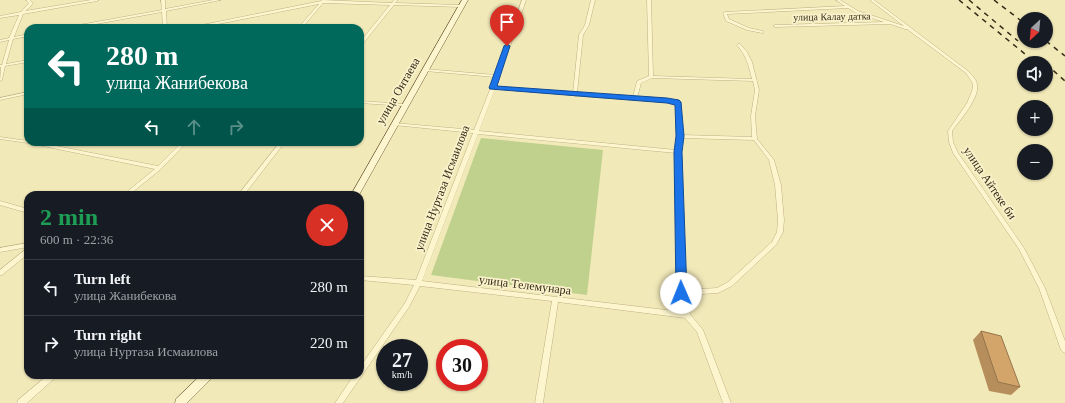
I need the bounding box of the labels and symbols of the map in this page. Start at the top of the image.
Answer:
pin [490,5,524,46]
street label: улица Калау датка [793,10,871,23]
north arrow [1017,12,1053,48]
street label: улица Онтаева [373,55,423,127]
street label: улица Нуртаза Исмаилова [412,123,473,253]
street label: улица Айтеке би [961,144,1020,222]
street label: улица Телемунара [478,272,573,298]
position arrow [660,272,702,314]
speed limit sign: 30 [436,339,488,391]

